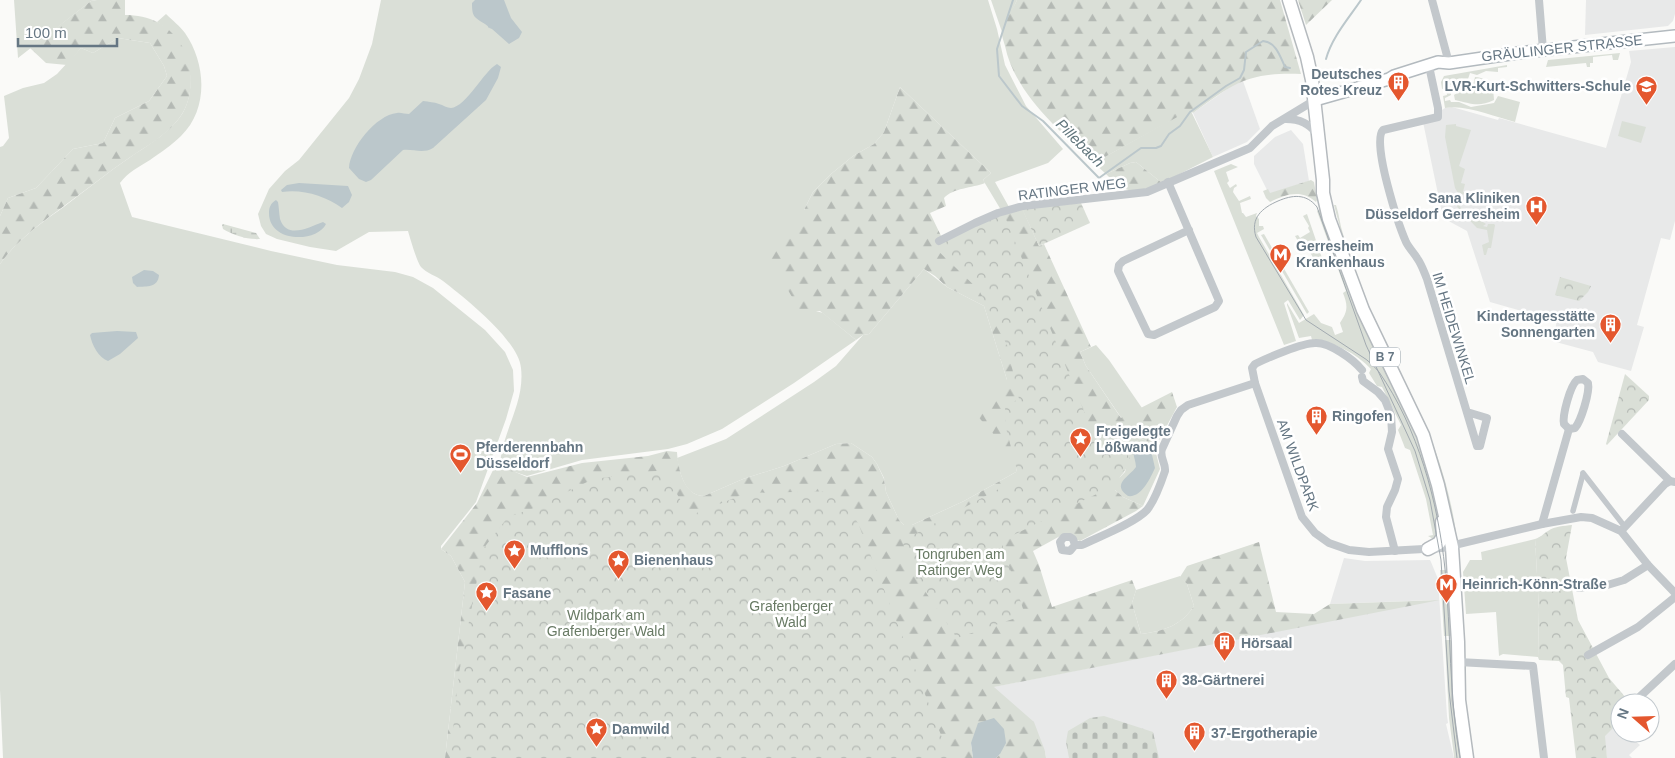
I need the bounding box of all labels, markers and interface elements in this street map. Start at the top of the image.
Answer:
scale bar [18,15,116,47]
text: 100 m [25,24,67,41]
street label: GRÄULINGER STRASSE [1481,32,1643,64]
place label: Deutsches Rotes Kreuz [1300,66,1382,98]
building icon: Deutsches Rotes Kreuz [1386,70,1410,101]
school or university icon: LVR-Kurt-Schwitters-Schule [1635,74,1659,105]
place label: LVR-Kurt-Schwitters-Schule [1445,78,1631,94]
water label: Pillebach [1053,115,1108,170]
street label: RATINGER WEG [1017,174,1127,204]
place label: Sana Kliniken Düsseldorf Gerresheim [1365,190,1520,222]
hospital icon: Sana Kliniken Düsseldorf Gerresheim [1524,194,1548,225]
place label: Gerresheim Krankenhaus [1296,238,1385,270]
metro station icon: Gerresheim Krankenhaus [1268,242,1292,273]
street label: IM HEIDEWINKEL [1429,270,1479,386]
place label: Kindertagesstätte Sonnengarten [1477,308,1595,340]
building icon: Kindertagesstätte Sonnengarten [1599,312,1623,343]
road number: B 7 [1370,348,1400,367]
building icon: Ringofen [1304,404,1328,435]
place label: Ringofen [1332,408,1393,424]
street label: AM WILDPARK [1274,417,1322,514]
place label: Freigelegte Lößwand [1096,423,1171,455]
place icon: Freigelegte Lößwand [1068,427,1092,458]
place label: Pferderennbahn Düsseldorf [476,439,583,471]
sports icon: Pferderennbahn Düsseldorf [448,443,472,474]
place icon: Mufflons [502,538,526,569]
place label: Mufflons [530,542,589,558]
park label: Tongruben am Ratinger Weg [915,546,1005,578]
place icon: Bienenhaus [606,548,630,579]
place label: Bienenhaus [634,552,714,568]
metro station icon: Heinrich-Könn-Straße [1434,572,1458,603]
place label: Heinrich-Könn-Straße [1462,576,1607,592]
place icon: Fasane [475,581,499,612]
place label: Fasane [503,585,551,601]
park label: Grafenberger Wald [749,598,833,630]
park label: Wildpark am Grafenberger Wald [547,607,665,639]
building icon: Hörsaal [1213,631,1237,662]
place label: Hörsaal [1241,635,1292,651]
building icon: 38-Gärtnerei [1154,668,1178,699]
place label: 38-Gärtnerei [1182,672,1264,688]
north arrow [1610,693,1660,743]
text: N [1614,706,1632,721]
place icon: Damwild [584,717,608,748]
place label: Damwild [612,721,670,737]
building icon: 37-Ergotherapie [1183,721,1207,752]
place label: 37-Ergotherapie [1211,725,1318,741]

